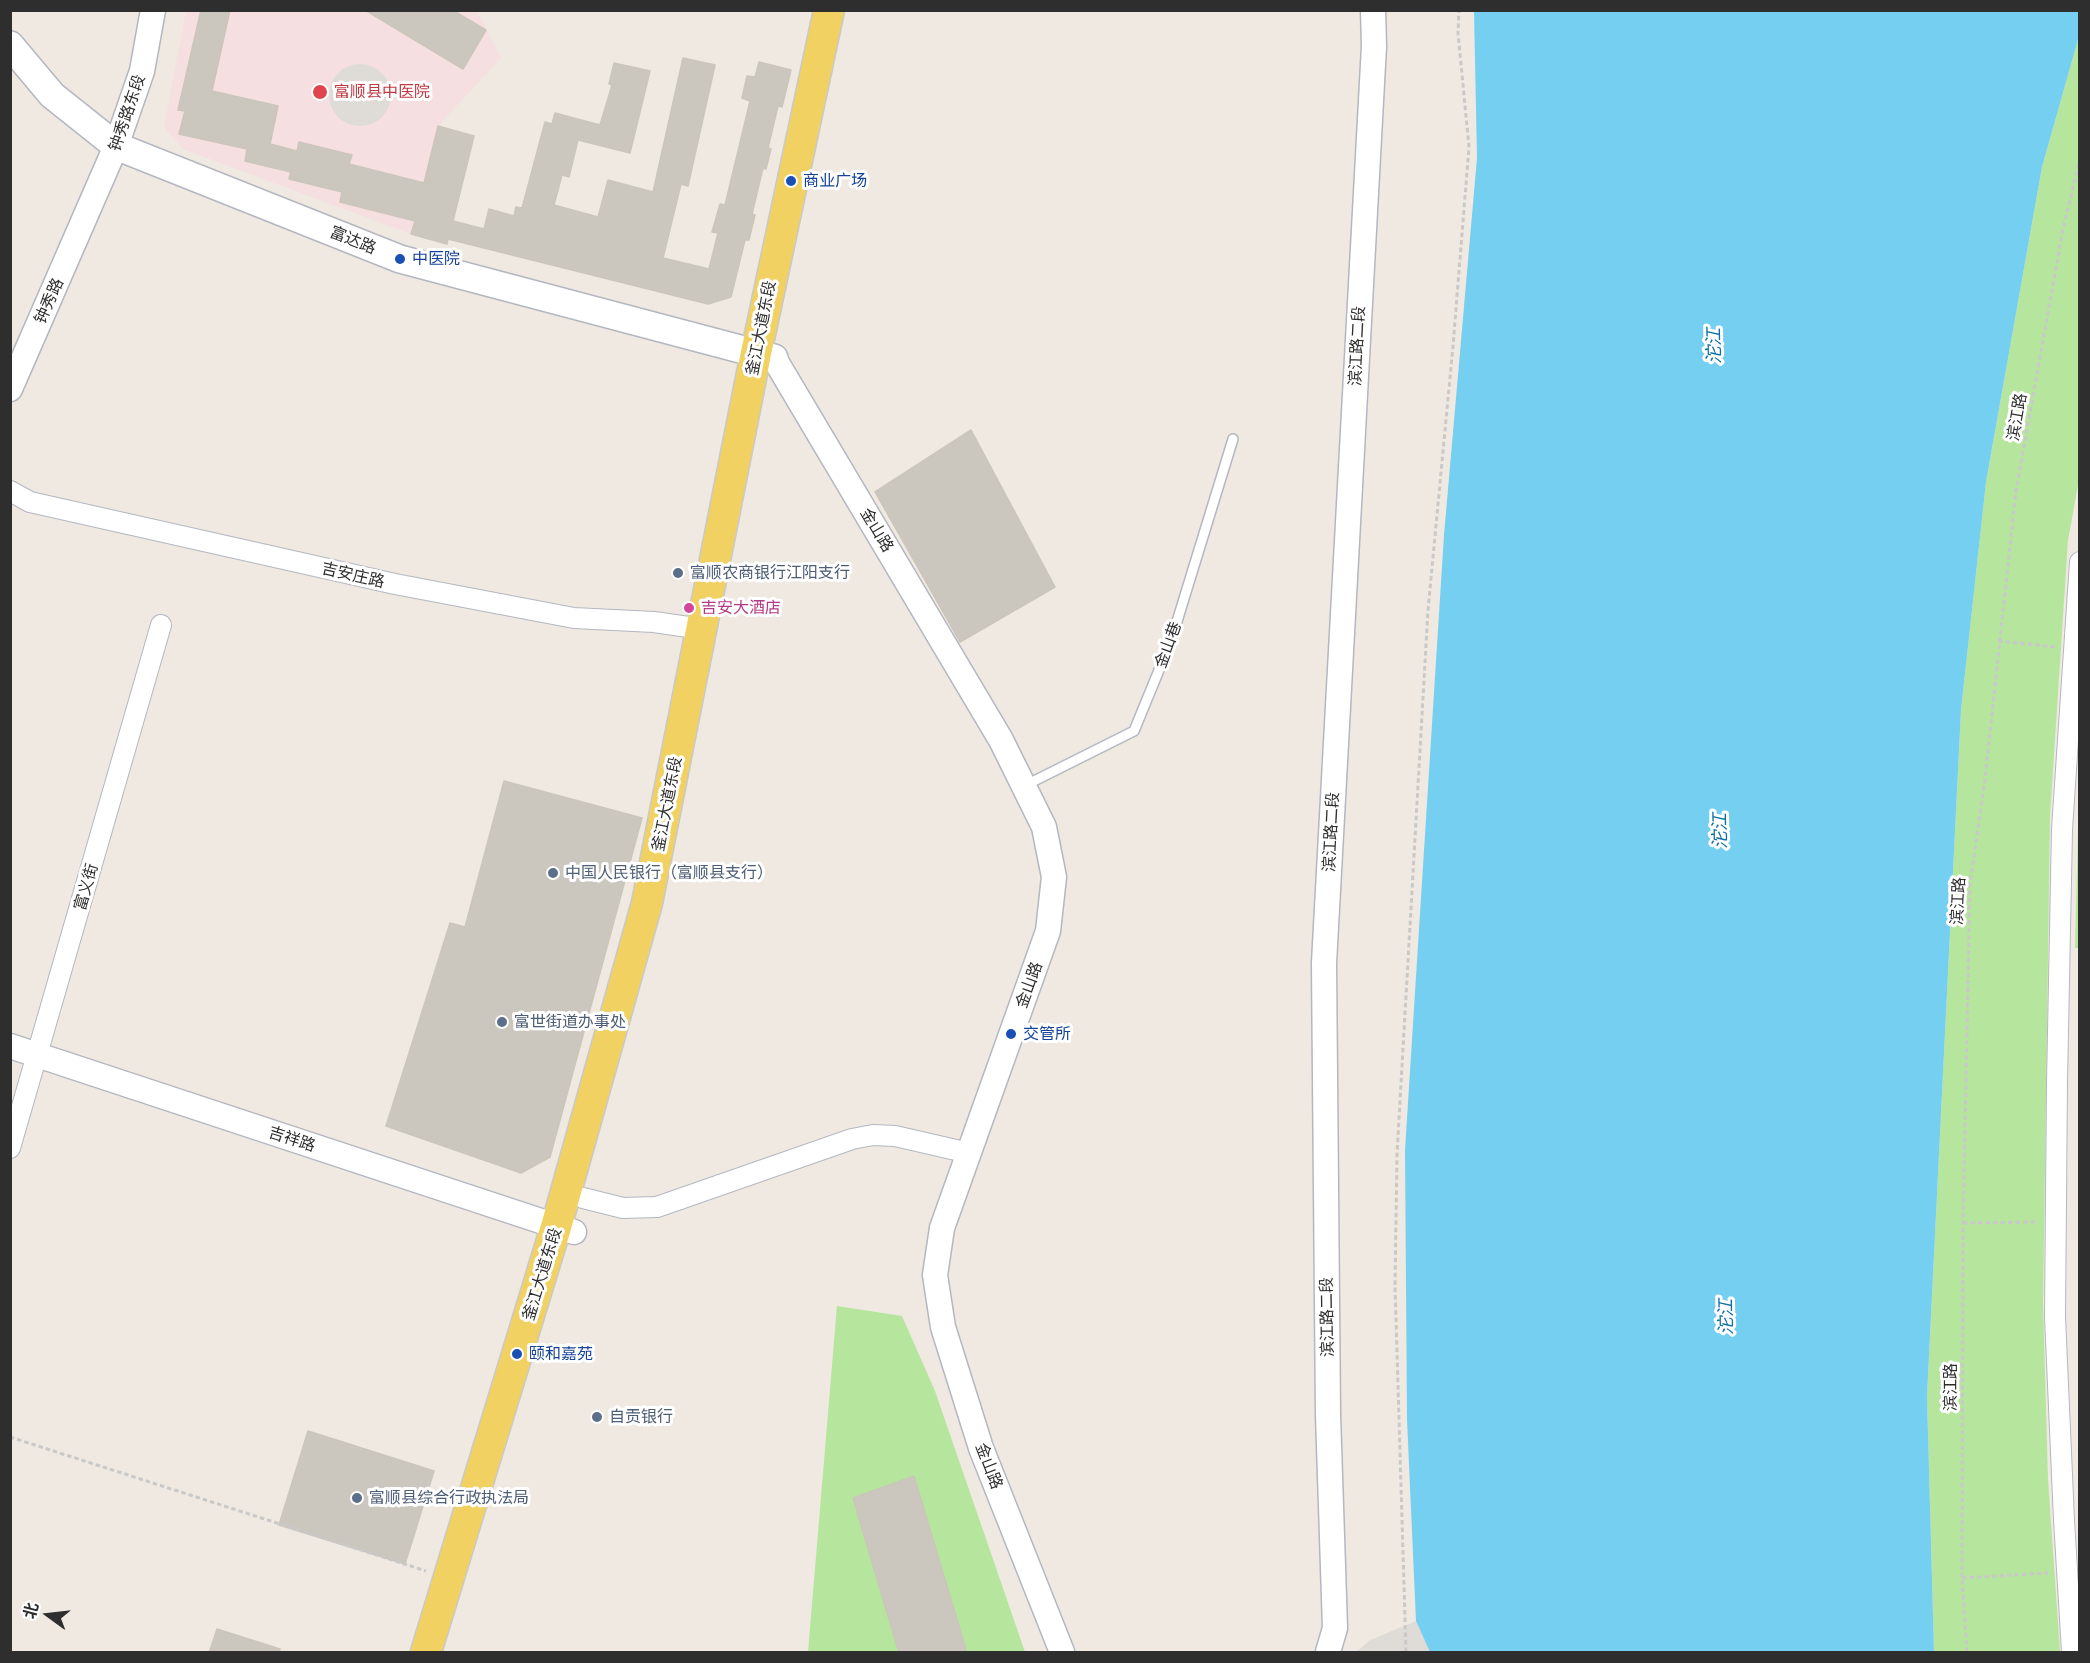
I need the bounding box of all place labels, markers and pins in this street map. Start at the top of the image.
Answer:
place label: 富顺县中医院 [334,82,430,102]
marker: 富顺县中医院 [311,83,329,101]
place label: 商业广场 [803,171,867,191]
marker: 商业广场 [784,174,798,188]
place label: 中医院 [412,249,460,269]
marker: 中医院 [393,252,407,266]
place label: 富顺农商银行江阳支行 [690,563,850,583]
marker: 富顺农商银行江阳支行 [671,566,685,580]
place label: 吉安大酒店 [701,598,781,618]
marker: 吉安大酒店 [682,601,696,615]
place label: 中国人民银行（富顺县支行） [565,863,773,883]
marker: 中国人民银行（富顺县支行） [546,866,560,880]
place label: 富世街道办事处 [514,1012,626,1032]
marker: 富世街道办事处 [495,1015,509,1029]
place label: 交管所 [1023,1024,1071,1044]
marker: 交管所 [1004,1027,1018,1041]
place label: 颐和嘉苑 [529,1344,593,1364]
marker: 颐和嘉苑 [510,1347,524,1361]
place label: 自贡银行 [609,1407,673,1427]
marker: 自贡银行 [590,1410,604,1424]
place label: 富顺县综合行政执法局 [369,1488,529,1508]
marker: 富顺县综合行政执法局 [350,1491,364,1505]

